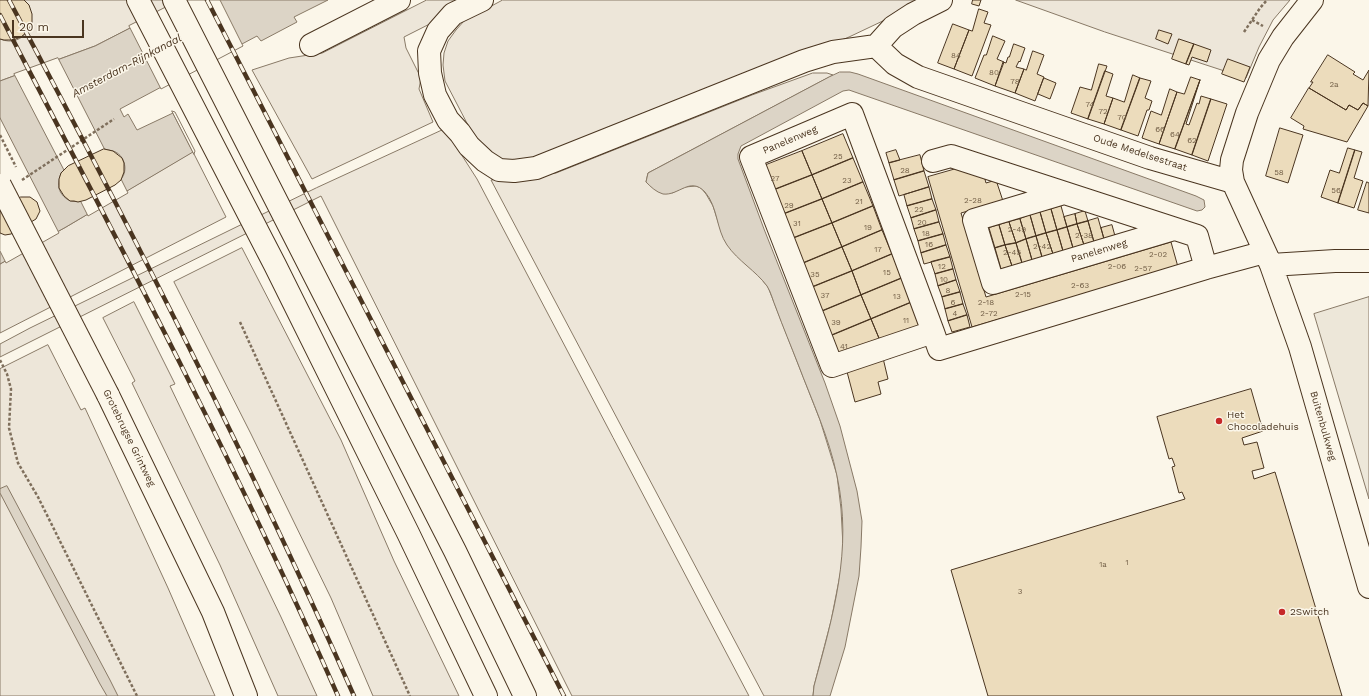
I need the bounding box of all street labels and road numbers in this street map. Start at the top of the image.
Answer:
street label: Panelenweg [761,123,819,157]
street label: Oude Medelsestraat [1091,132,1189,174]
street label: Panelenweg [1070,237,1128,265]
street label: Grotebrugse Grintweg [100,387,158,489]
street label: Buitenbulkweg [1307,390,1339,462]

